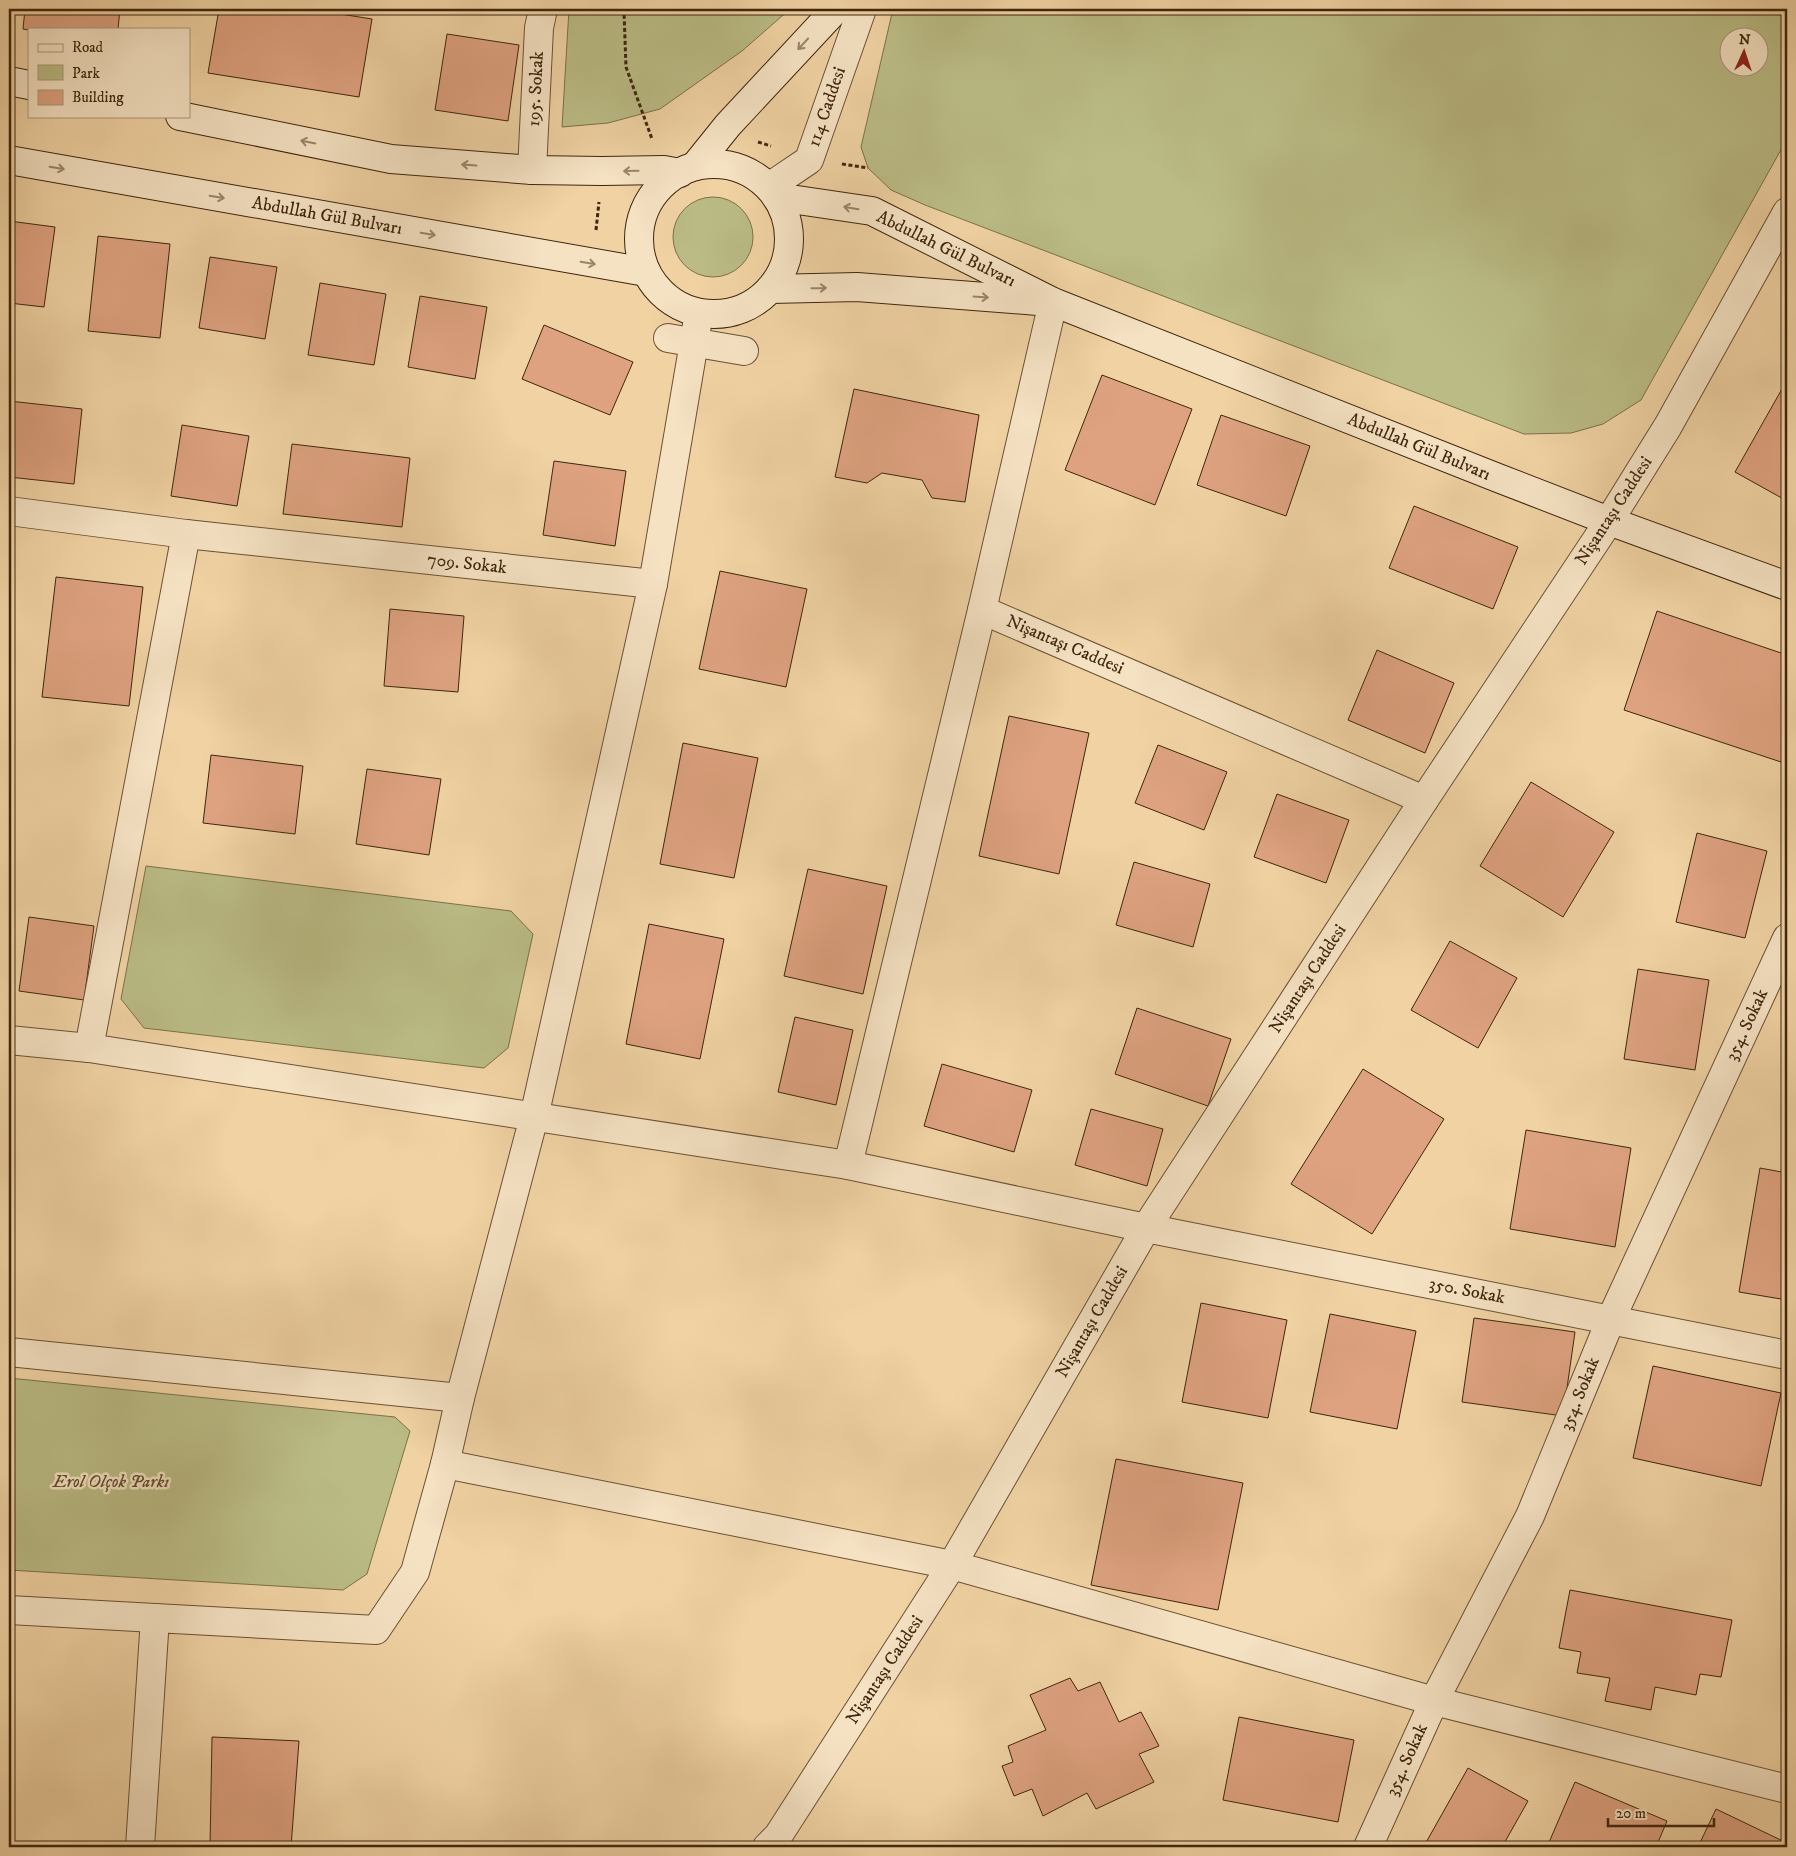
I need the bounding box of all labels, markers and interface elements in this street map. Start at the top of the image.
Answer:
legend [28,28,190,118]
north arrow [1718,28,1768,78]
text: N [1738,31,1751,49]
text: Road [72,38,104,57]
one-way arrow [797,38,809,51]
street label: 195. Sokak [523,51,549,127]
text: Park [72,64,101,83]
street label: 114 Caddesi [803,64,851,150]
text: Building [72,88,124,107]
one-way arrow [301,137,317,147]
one-way arrow [461,161,477,170]
one-way arrow [48,164,64,174]
one-way arrow [624,166,640,175]
one-way arrow [208,192,224,202]
street label: Abdullah Gül Bulvarı [250,192,404,240]
one-way arrow [843,203,859,213]
street label: Abdullah Gül Bulvarı [873,206,1019,292]
one-way arrow [420,230,436,240]
one-way arrow [580,258,596,268]
one-way arrow [811,283,827,293]
one-way arrow [973,292,989,301]
street label: Abdullah Gül Bulvarı [1344,408,1494,486]
street label: Nişantaşı Caddesi [1571,452,1657,570]
street label: 709. Sokak [426,549,508,579]
street label: Nişantaşı Caddesi [1003,610,1127,680]
street label: Nişantaşı Caddesi [1265,920,1351,1038]
street label: 354. Sokak [1721,985,1773,1065]
street label: Nişantaşı Caddesi [1051,1262,1133,1382]
street label: 350. Sokak [1427,1273,1507,1309]
street label: 354. Sokak [1555,1354,1605,1434]
park label: Erol Olçok Parkı [52,1471,169,1493]
street label: Nişantaşı Caddesi [842,1611,928,1729]
street label: 354. Sokak [1381,1720,1433,1800]
scale bar [1608,1796,1715,1828]
text: 20 m [1616,1804,1646,1823]

